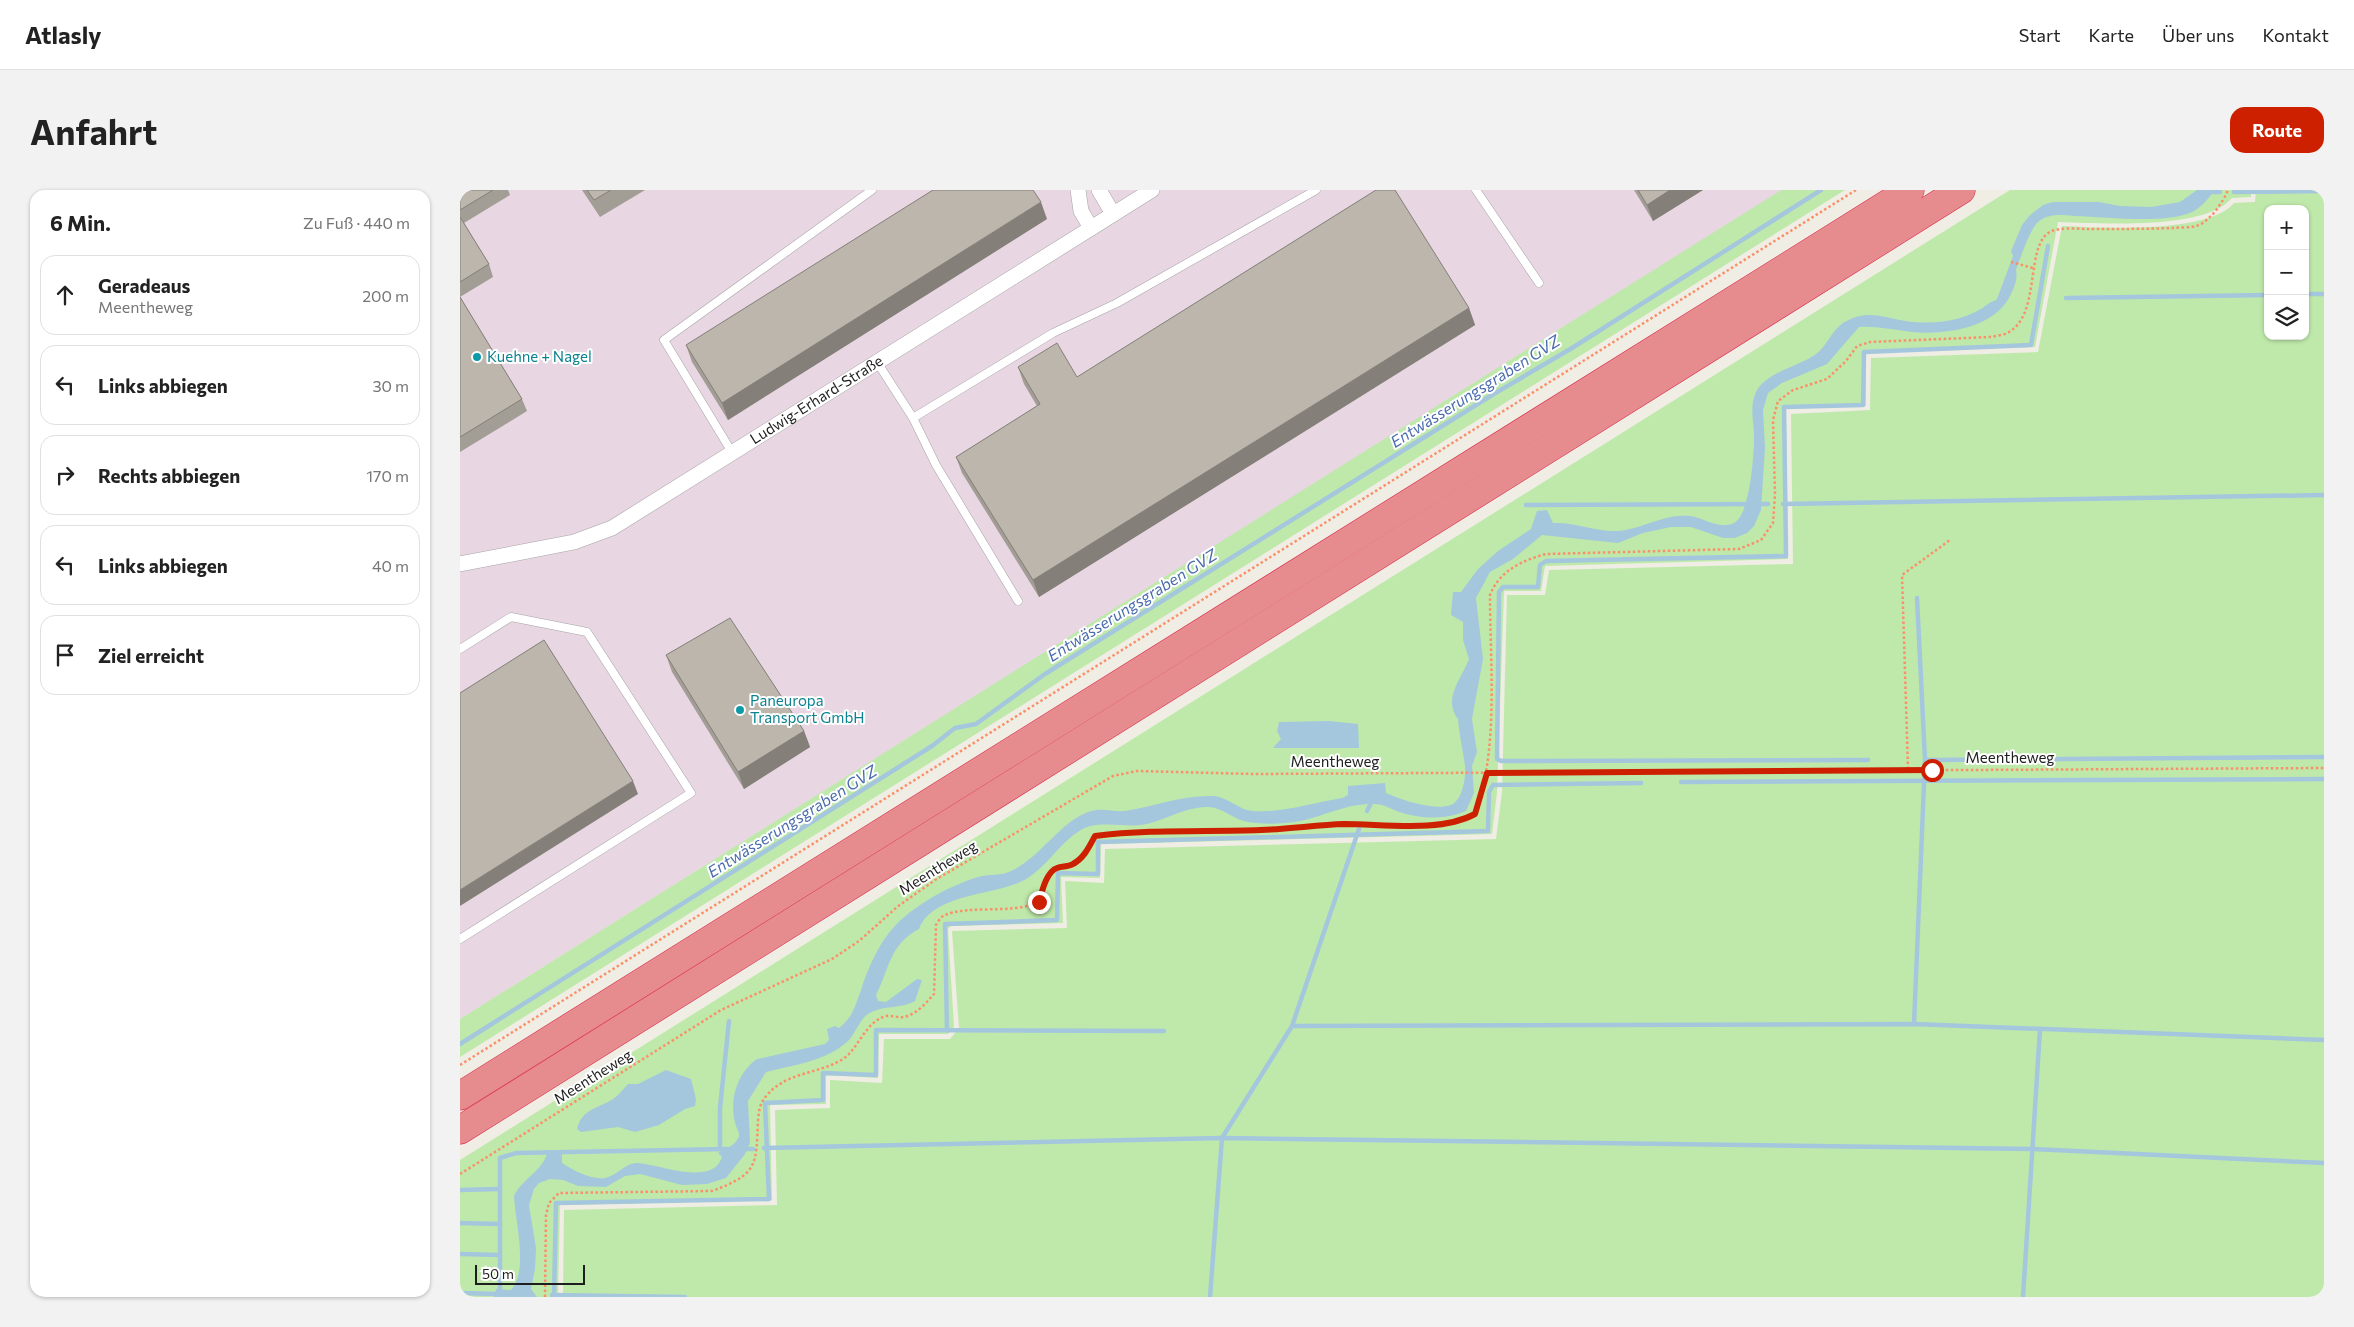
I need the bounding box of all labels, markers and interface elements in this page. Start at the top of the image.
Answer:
text: Atlasly [25,20,102,49]
text: Start [2019,24,2061,46]
text: Karte [2089,24,2134,46]
text: Über uns [2162,24,2235,46]
text: Kontakt [2263,24,2329,46]
button: Route [2230,107,2324,153]
text: Anfahrt [30,109,157,152]
map controls [2264,205,2309,340]
button: + [2264,205,2309,250]
text: 6 Min. [50,210,111,235]
text: Zu Fuß · 440 m [303,213,410,232]
button: − [2264,250,2309,295]
text: Geradeaus [98,274,190,297]
icon: ahead [51,281,79,309]
text: 200 m [362,286,409,305]
button: layers [2264,295,2309,340]
text: Meentheweg [98,297,193,316]
water label: Entwässerungsgraben GVZ [1386,330,1564,451]
place label: Kuehne + Nagel [487,347,592,365]
marker: Kuehne + Nagel [471,351,483,363]
street label: Ludwig-Erhard-Straße [746,351,886,447]
icon: left [51,371,79,399]
text: Links abbiegen [98,374,228,397]
text: 30 m [372,376,409,395]
icon: right [51,461,79,489]
text: Rechts abbiegen [98,464,240,487]
text: 170 m [366,466,409,485]
water label: Entwässerungsgraben GVZ [1043,544,1221,665]
icon: left [51,551,79,579]
text: Links abbiegen [98,554,228,577]
text: 40 m [372,556,409,575]
icon: arrive [51,641,79,669]
text: Ziel erreicht [98,644,204,667]
place label: Paneuropa Transport GmbH [750,691,865,726]
marker: Paneuropa Transport GmbH [734,704,746,716]
street label: Meentheweg [1966,748,2055,766]
street label: Meentheweg [1291,752,1380,770]
route start [1921,759,1944,782]
water label: Entwässerungsgraben GVZ [703,760,881,881]
street label: Meentheweg [895,836,980,898]
route end [1028,891,1051,914]
street label: Meentheweg [550,1045,635,1107]
scale bar [475,1262,585,1285]
text: 50 m [482,1265,514,1282]

